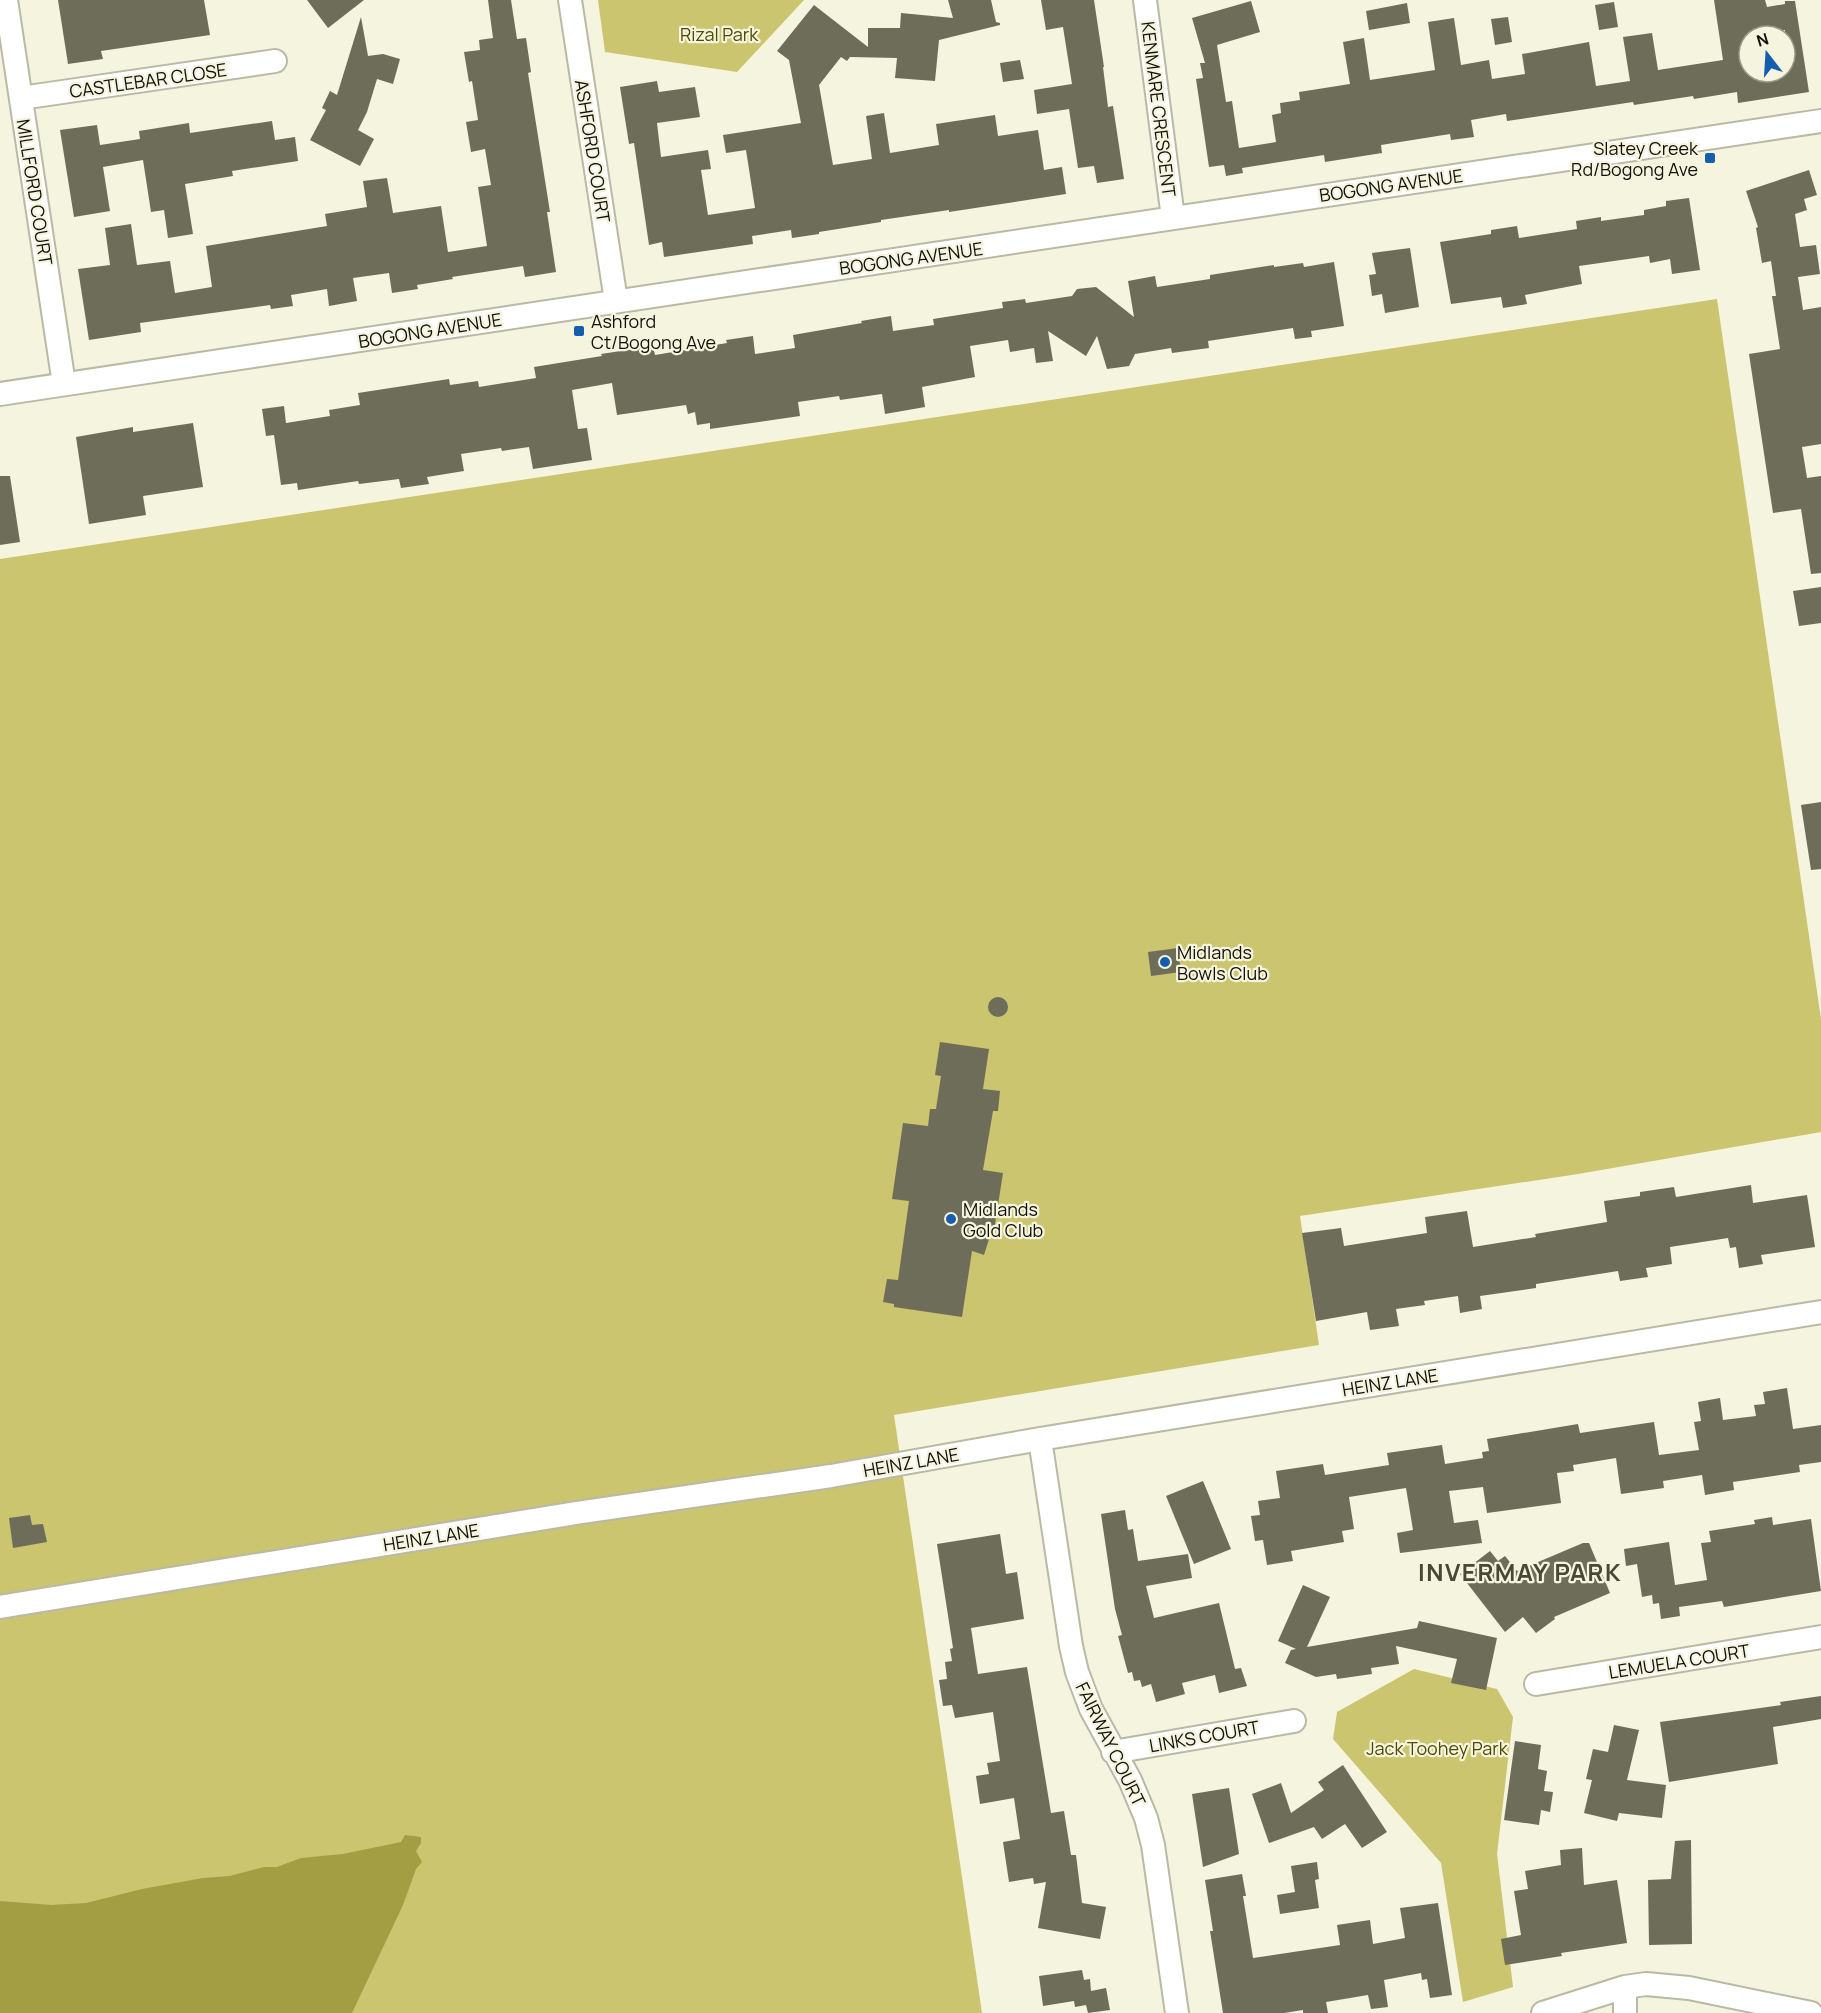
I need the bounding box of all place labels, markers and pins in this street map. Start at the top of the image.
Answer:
place label: Slatey Creek Rd/Bogong Ave [1571,136,1699,181]
marker: Slatey Creek Rd/Bogong Ave [1703,151,1717,165]
place label: Ashford Ct/Bogong Ave [591,309,716,354]
marker: Ashford Ct/Bogong Ave [572,324,586,338]
place label: Midlands Bowls Club [1177,940,1268,985]
marker: Midlands Bowls Club [1158,955,1172,969]
place label: Midlands Gold Club [963,1197,1043,1242]
marker: Midlands Gold Club [944,1212,958,1226]

